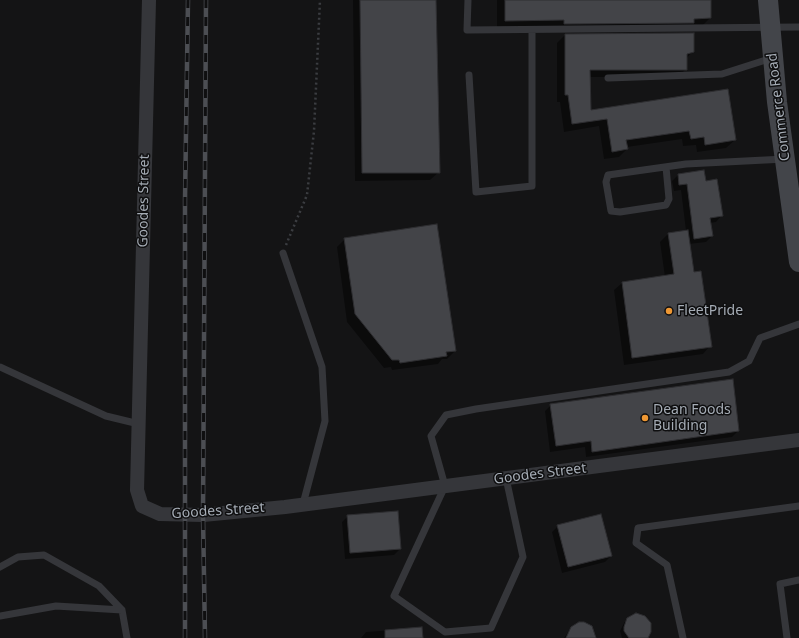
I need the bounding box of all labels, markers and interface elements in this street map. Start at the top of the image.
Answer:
street label: Commerce Road [764,52,794,162]
street label: Goodes Street [135,154,153,248]
place label: FleetPride [677,303,743,319]
marker: FleetPride [664,306,674,316]
place label: Dean Foods Building [653,402,731,434]
marker: Dean Foods Building [640,413,650,423]
street label: Goodes Street [493,460,587,488]
street label: Goodes Street [171,499,265,523]

